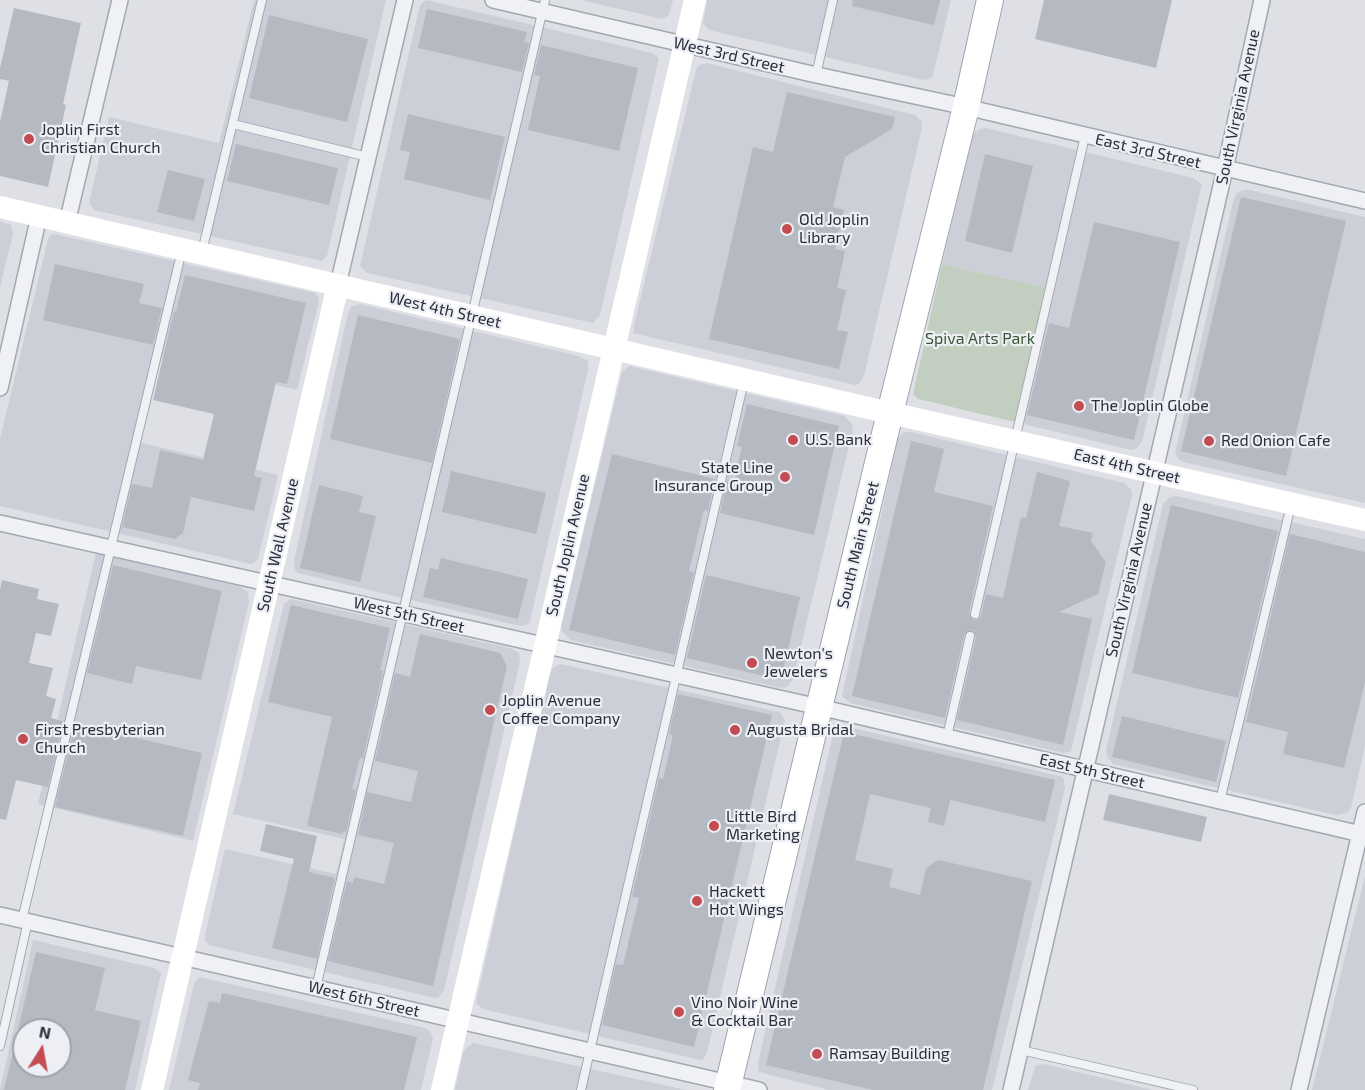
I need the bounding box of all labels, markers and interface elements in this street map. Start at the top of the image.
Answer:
street label: South Virginia Avenue [1212,28,1264,186]
street label: West 3rd Street [671,33,787,77]
place label: Joplin First Christian Church [41,120,161,158]
street label: East 3rd Street [1093,130,1203,172]
marker: Joplin First Christian Church [22,132,36,146]
place label: Old Joplin Library [799,210,869,248]
marker: Old Joplin Library [780,222,794,236]
street label: West 4th Street [387,288,503,332]
park label: Spiva Arts Park [925,329,1035,349]
place label: The Joplin Globe [1091,396,1209,416]
marker: The Joplin Globe [1072,399,1086,413]
place label: U.S. Bank [805,430,872,450]
place label: Red Onion Cafe [1221,431,1330,451]
marker: U.S. Bank [786,433,800,447]
marker: Red Onion Cafe [1202,434,1216,448]
street label: East 4th Street [1072,444,1182,488]
place label: State Line Insurance Group [654,458,773,496]
marker: State Line Insurance Group [778,470,792,484]
street label: South Joplin Avenue [542,472,594,618]
street label: South Wall Avenue [253,476,303,614]
street label: South Main Street [833,479,883,611]
street label: South Virginia Avenue [1102,501,1156,659]
street label: West 5th Street [352,593,466,637]
place label: Newton's Jewelers [764,644,833,682]
marker: Newton's Jewelers [745,656,759,670]
place label: Joplin Avenue Coffee Company [502,691,620,729]
marker: Joplin Avenue Coffee Company [483,703,497,717]
place label: First Presbyterian Church [35,720,165,758]
place label: Augusta Bridal [747,720,854,740]
marker: Augusta Bridal [728,723,742,737]
marker: First Presbyterian Church [16,732,30,746]
street label: East 5th Street [1037,750,1147,792]
place label: Little Bird Marketing [726,807,800,845]
marker: Little Bird Marketing [707,819,721,833]
place label: Hackett Hot Wings [709,882,784,920]
marker: Hackett Hot Wings [690,894,704,908]
street label: West 6th Street [306,977,422,1021]
place label: Vino Noir Wine & Cocktail Bar [691,993,798,1031]
marker: Vino Noir Wine & Cocktail Bar [672,1005,686,1019]
north arrow [12,1018,72,1078]
text: N [38,1021,53,1042]
place label: Ramsay Building [829,1044,950,1064]
marker: Ramsay Building [810,1047,824,1061]

